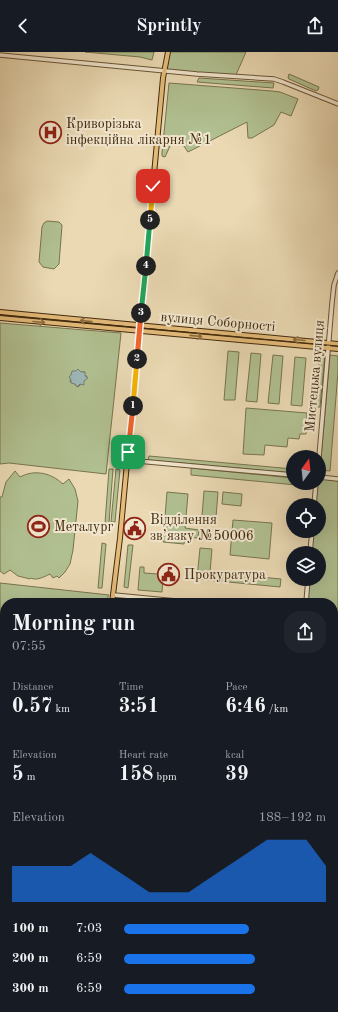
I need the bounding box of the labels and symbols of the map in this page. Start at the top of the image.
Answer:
place label: Криворізька інфекційна лікарня №1 [66,117,212,148]
hospital icon: Криворізька інфекційна лікарня №1 [38,119,64,145]
pin [136,169,170,203]
pin: 5 [140,210,160,230]
pin: 4 [136,256,156,276]
pin: 3 [131,303,151,323]
street label: вулиця Соборності [160,310,276,334]
one-way arrow [80,317,93,325]
one-way arrow [32,318,45,325]
street label: Мистецька вулиця [303,319,327,433]
one-way arrow [189,333,202,340]
one-way arrow [293,337,306,344]
pin: 2 [127,349,147,369]
pin: 1 [123,396,143,416]
pin [111,435,145,469]
north arrow [286,450,326,490]
place label: Відділення зв’язку №50006 [150,513,254,543]
sports icon: Металург [25,514,51,540]
public building icon: Відділення зв’язку №50006 [122,515,148,541]
place label: Металург [54,520,114,534]
public building icon: Прокуратура [155,562,181,588]
place label: Прокуратура [184,568,266,582]

